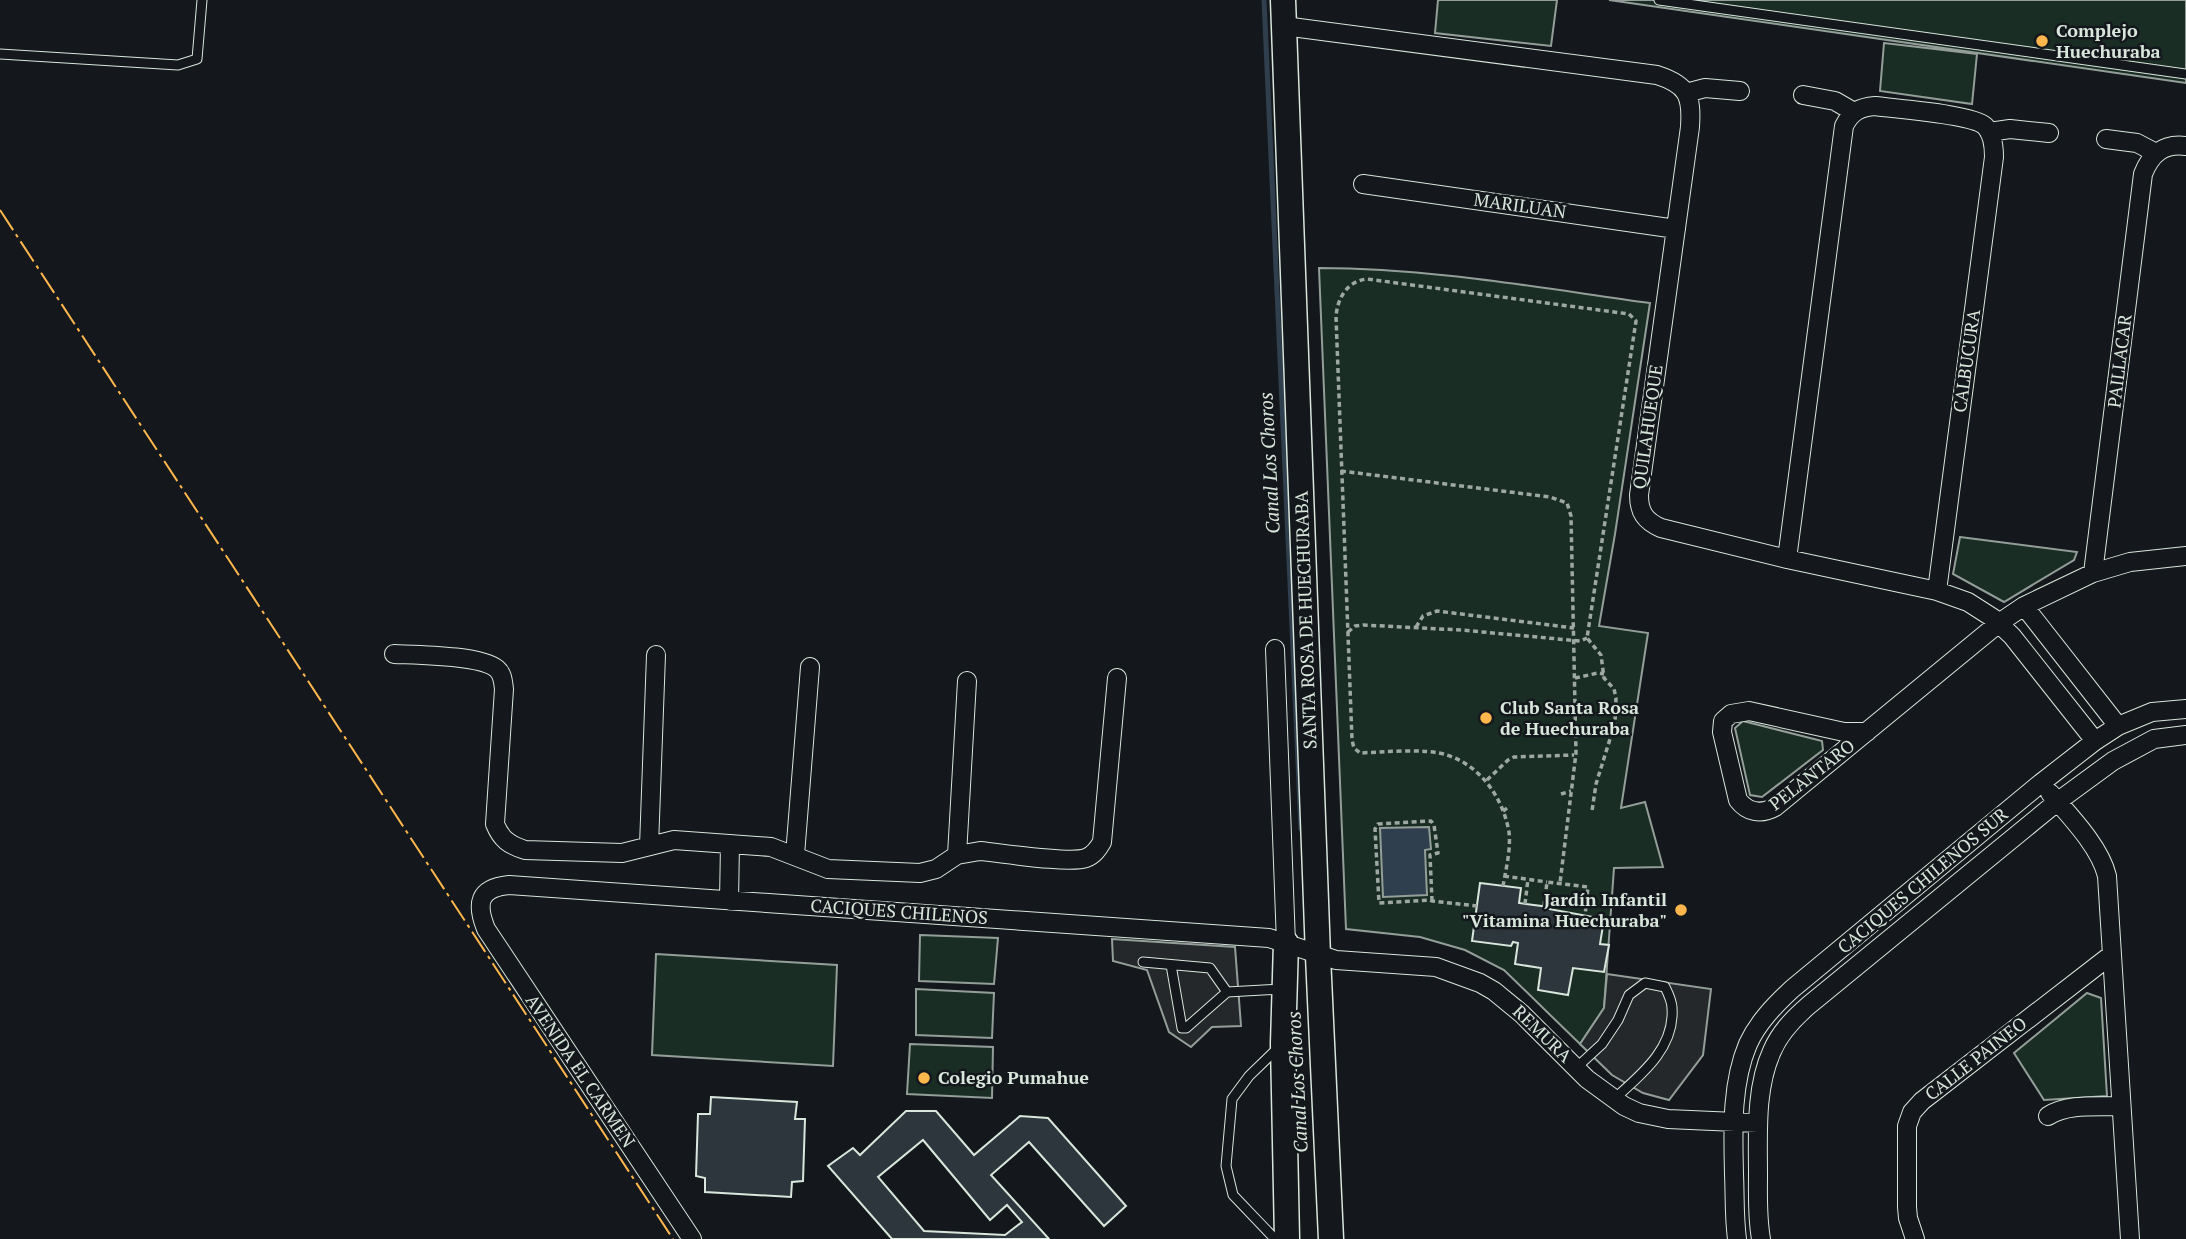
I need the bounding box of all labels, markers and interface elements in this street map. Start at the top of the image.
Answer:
place label: Complejo Huechuraba [2056,18,2161,63]
marker: Complejo Huechuraba [2034,33,2050,49]
street label: MARILUAN [1472,187,1568,223]
street label: CALBUCURA [1947,307,1985,414]
street label: PAILLACAR [2101,312,2137,409]
street label: QUILAHUEQUE [1626,363,1668,491]
water label: Canal Los Choros [1252,391,1285,535]
street label: SANTA ROSA DE HUECHURABA [1288,490,1322,750]
place label: Club Santa Rosa de Huechuraba [1500,695,1639,740]
marker: Club Santa Rosa de Huechuraba [1478,710,1494,726]
street label: PELANTARO [1764,733,1859,815]
street label: CACIQUES CHILENOS SUR [1832,801,2013,959]
place label: Jardín Infantil "Vitamina Huechuraba" [1462,887,1667,932]
street label: CACIQUES CHILENOS [810,893,989,929]
marker: Jardín Infantil "Vitamina Huechuraba" [1673,902,1689,918]
street label: AVENIDA EL CARMEN [521,989,641,1152]
street label: REMURA [1508,999,1578,1068]
water label: Canal Los Choros [1280,1010,1313,1154]
street label: CALLE PAINEO [1919,1011,2031,1106]
place label: Colegio Pumahue [938,1065,1089,1089]
marker: Colegio Pumahue [916,1070,932,1086]

